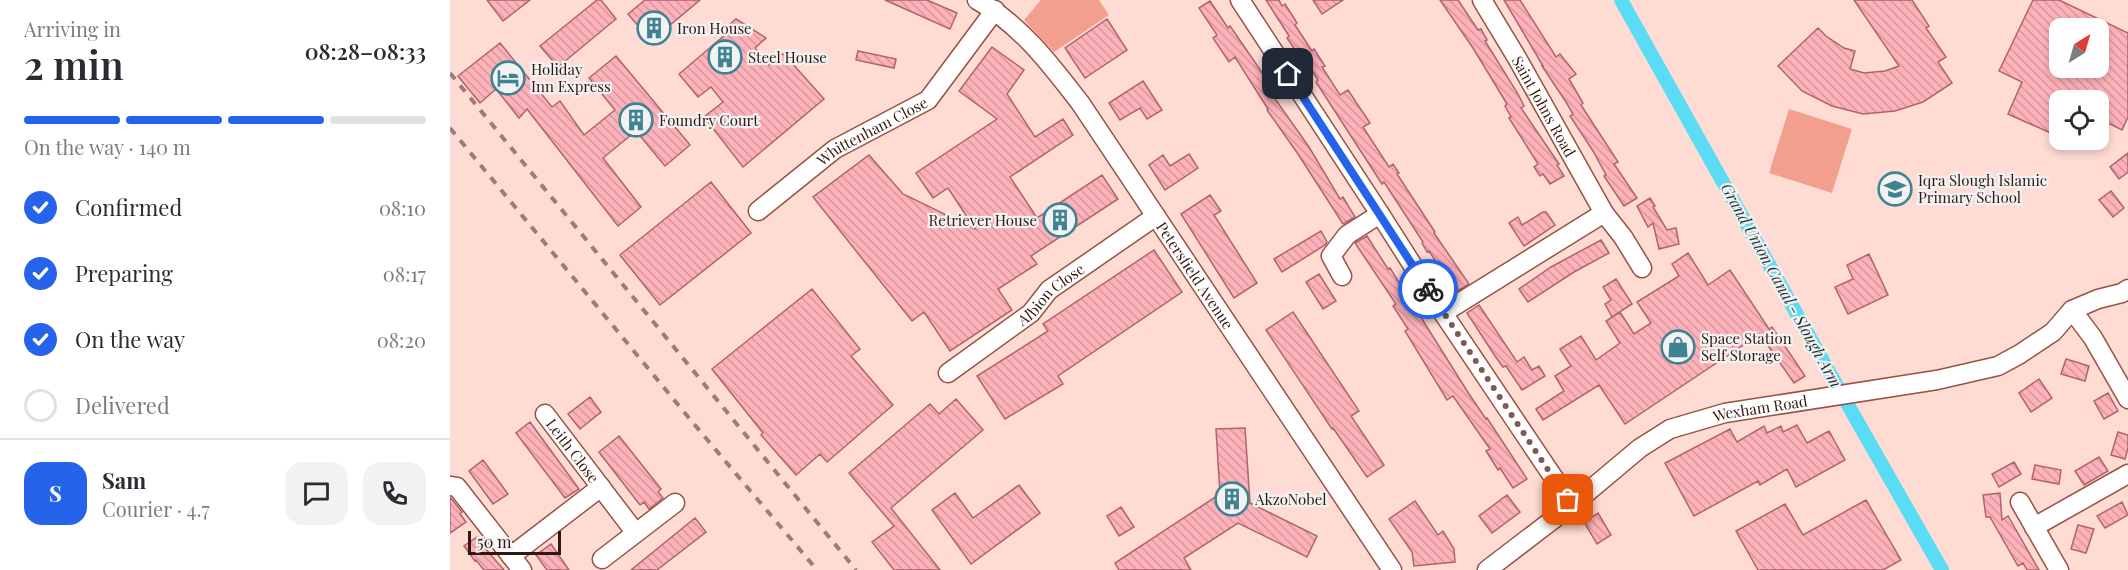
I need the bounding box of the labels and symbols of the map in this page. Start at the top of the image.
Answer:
building icon: Iron House [636,10,672,46]
place label: Iron House [677,18,752,38]
north arrow [2049,18,2109,78]
building icon: Steel House [707,39,743,75]
place label: Steel House [748,47,827,67]
pin [1262,48,1313,99]
street label: Saint Johns Road [1508,52,1581,161]
place label: Holiday Inn Express [531,59,611,96]
hotel icon: Holiday Inn Express [490,60,526,96]
street label: Whittenham Close [812,92,931,170]
building icon: Foundry Court [618,102,654,138]
place label: Foundry Court [659,110,759,130]
place label: Iqra Slough Islamic Primary School [1918,170,2047,207]
school or university icon: Iqra Slough Islamic Primary School [1877,171,1913,207]
water label: Grand Union Canal - Slough Arm [1717,179,1847,391]
building icon: Retriever House [1042,202,1078,238]
place label: Retriever House [929,210,1037,230]
street label: Petersfield Avenue [1152,218,1238,333]
street label: Albion Close [1012,259,1088,330]
courier [1398,259,1458,319]
place label: Space Station Self Storage [1701,328,1792,365]
shop icon: Space Station Self Storage [1660,329,1696,365]
street label: Wexham Road [1710,390,1809,426]
street label: Leith Close [542,414,604,487]
pin [1542,474,1593,525]
building icon: AkzoNobel [1214,481,1250,517]
place label: AkzoNobel [1254,489,1327,509]
scale bar [468,528,561,556]

